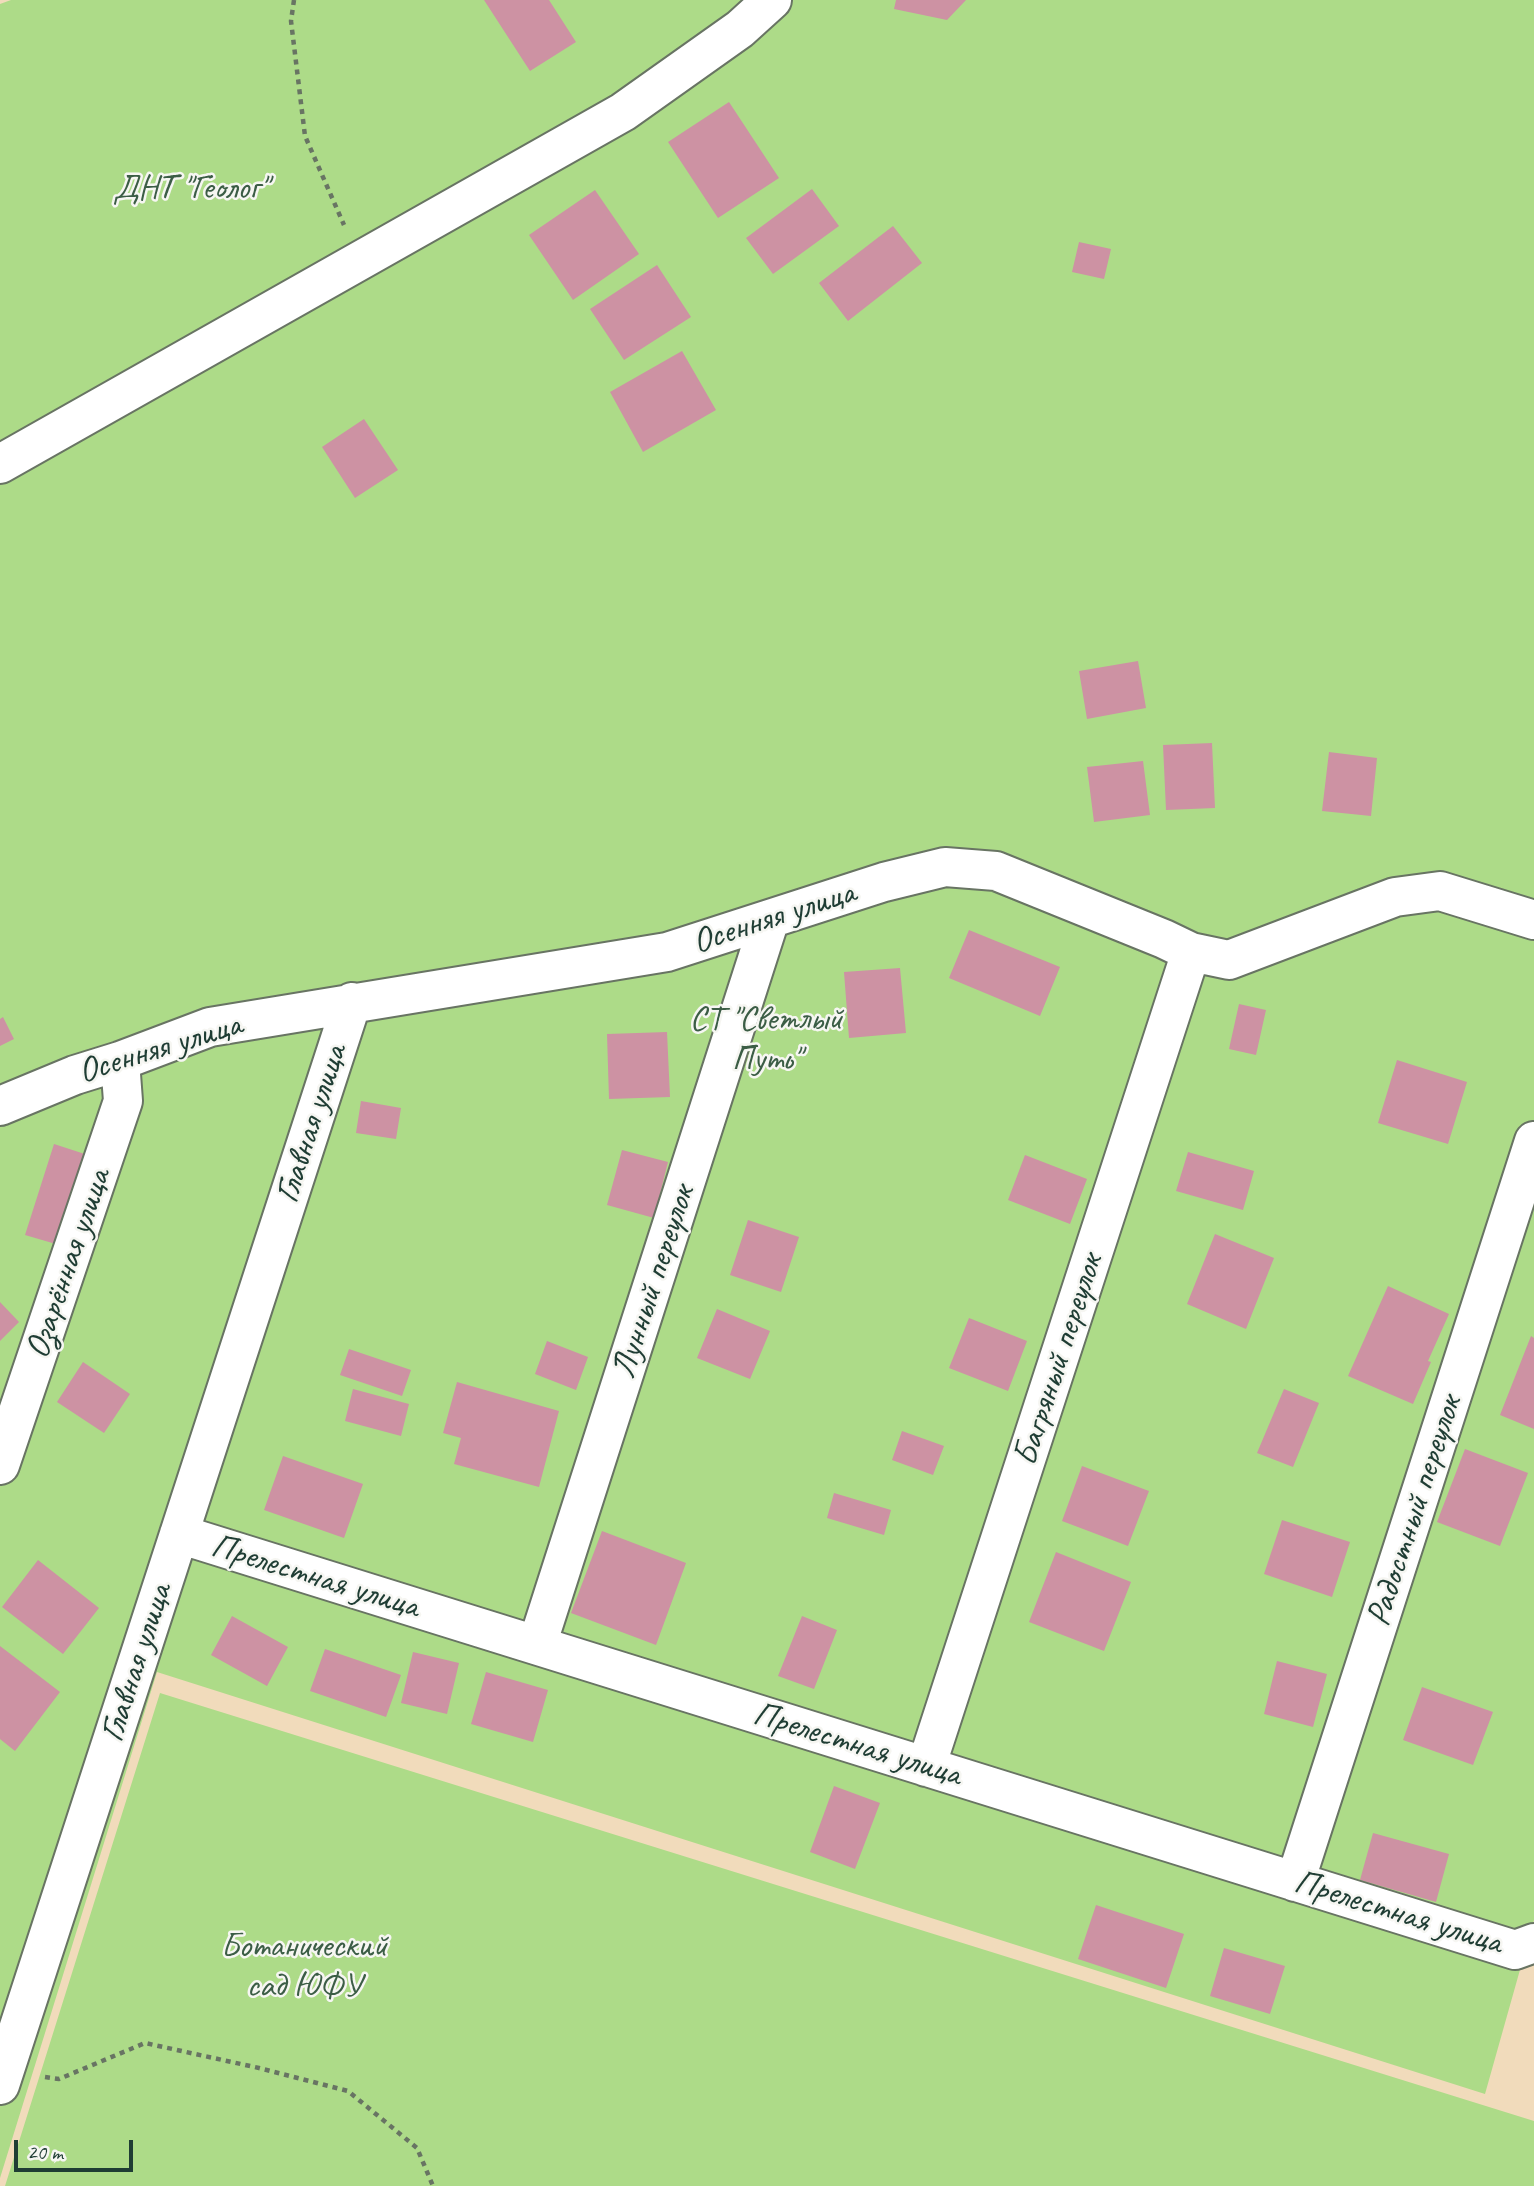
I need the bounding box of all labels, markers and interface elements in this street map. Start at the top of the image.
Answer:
park label: ДНТ "Геолог" [113,168,267,210]
street label: Осенняя улица [687,872,861,964]
park label: СТ "Светлый Путь" [689,999,843,1081]
street label: Осенняя улица [73,1004,247,1094]
street label: Главная улица [267,1040,357,1208]
street label: Озарённая улица [17,1164,121,1364]
street label: Лунный переулок [603,1180,705,1384]
street label: Багряный переулок [1005,1249,1113,1471]
street label: Радостный переулок [1358,1391,1472,1631]
street label: Прелестная улица [206,1525,424,1629]
street label: Главная улица [92,1579,182,1747]
street label: Прелестная улица [748,1693,966,1797]
street label: Прелестная улица [1289,1861,1507,1965]
park label: Ботанический сад ЮФУ [221,1926,387,2008]
scale bar [18,2126,136,2170]
text: 20 m [27,2139,63,2165]

